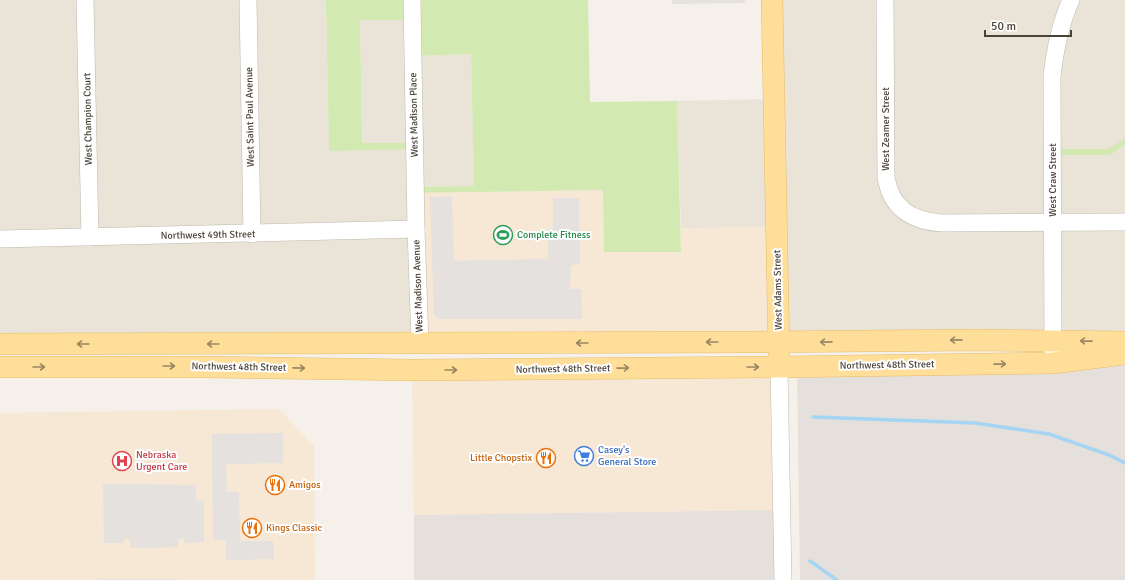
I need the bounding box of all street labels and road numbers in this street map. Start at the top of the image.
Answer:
street label: West Saint Paul Avenue [243,67,257,167]
street label: West Champion Court [81,72,95,165]
street label: West Madison Place [407,72,421,158]
street label: West Zeamer Street [880,87,892,171]
street label: West Craw Street [1047,143,1059,217]
street label: Northwest 49th Street [160,228,256,242]
street label: West Madison Avenue [410,239,426,333]
street label: West Adams Street [771,249,785,330]
street label: Northwest 48th Street [839,358,935,372]
street label: Northwest 48th Street [191,360,287,374]
street label: Northwest 48th Street [515,362,611,376]

